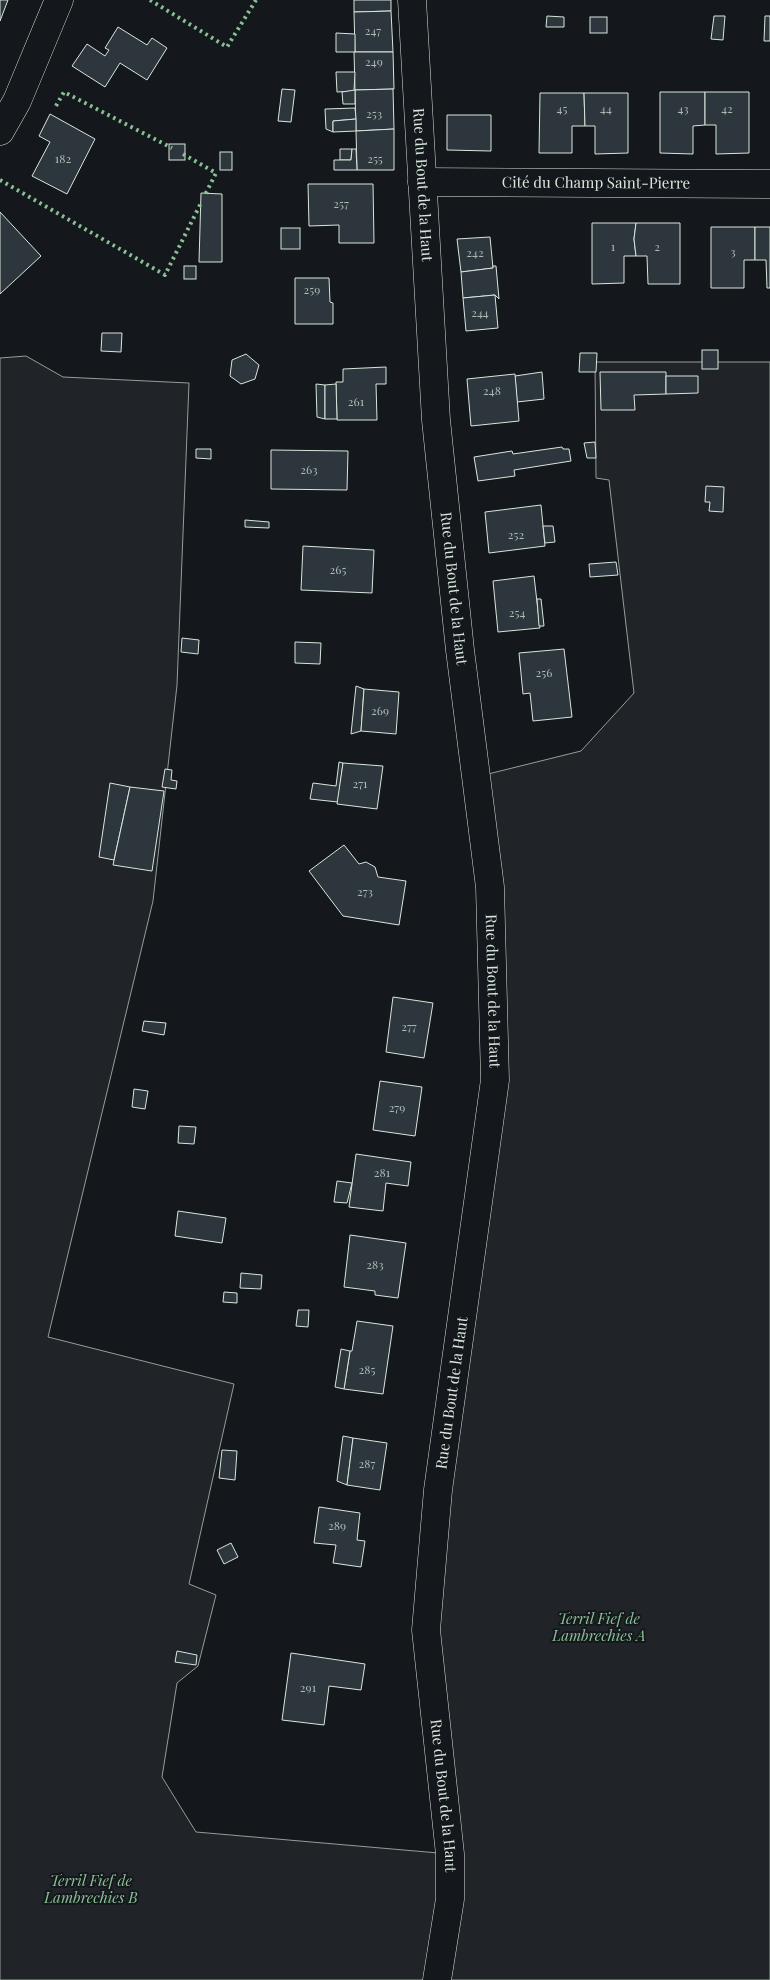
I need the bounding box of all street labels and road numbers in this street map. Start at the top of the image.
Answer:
street label: Rue du Bout de la Haut [409,107,438,263]
street label: Cité du Champ Saint-Pierre [502,171,690,193]
street label: Rue du Bout de la Haut [437,511,473,667]
street label: Rue du Bout de la Haut [482,914,506,1069]
street label: Rue du Bout de la Haut [430,1315,472,1470]
street label: Rue du Bout de la Haut [427,1718,461,1873]

